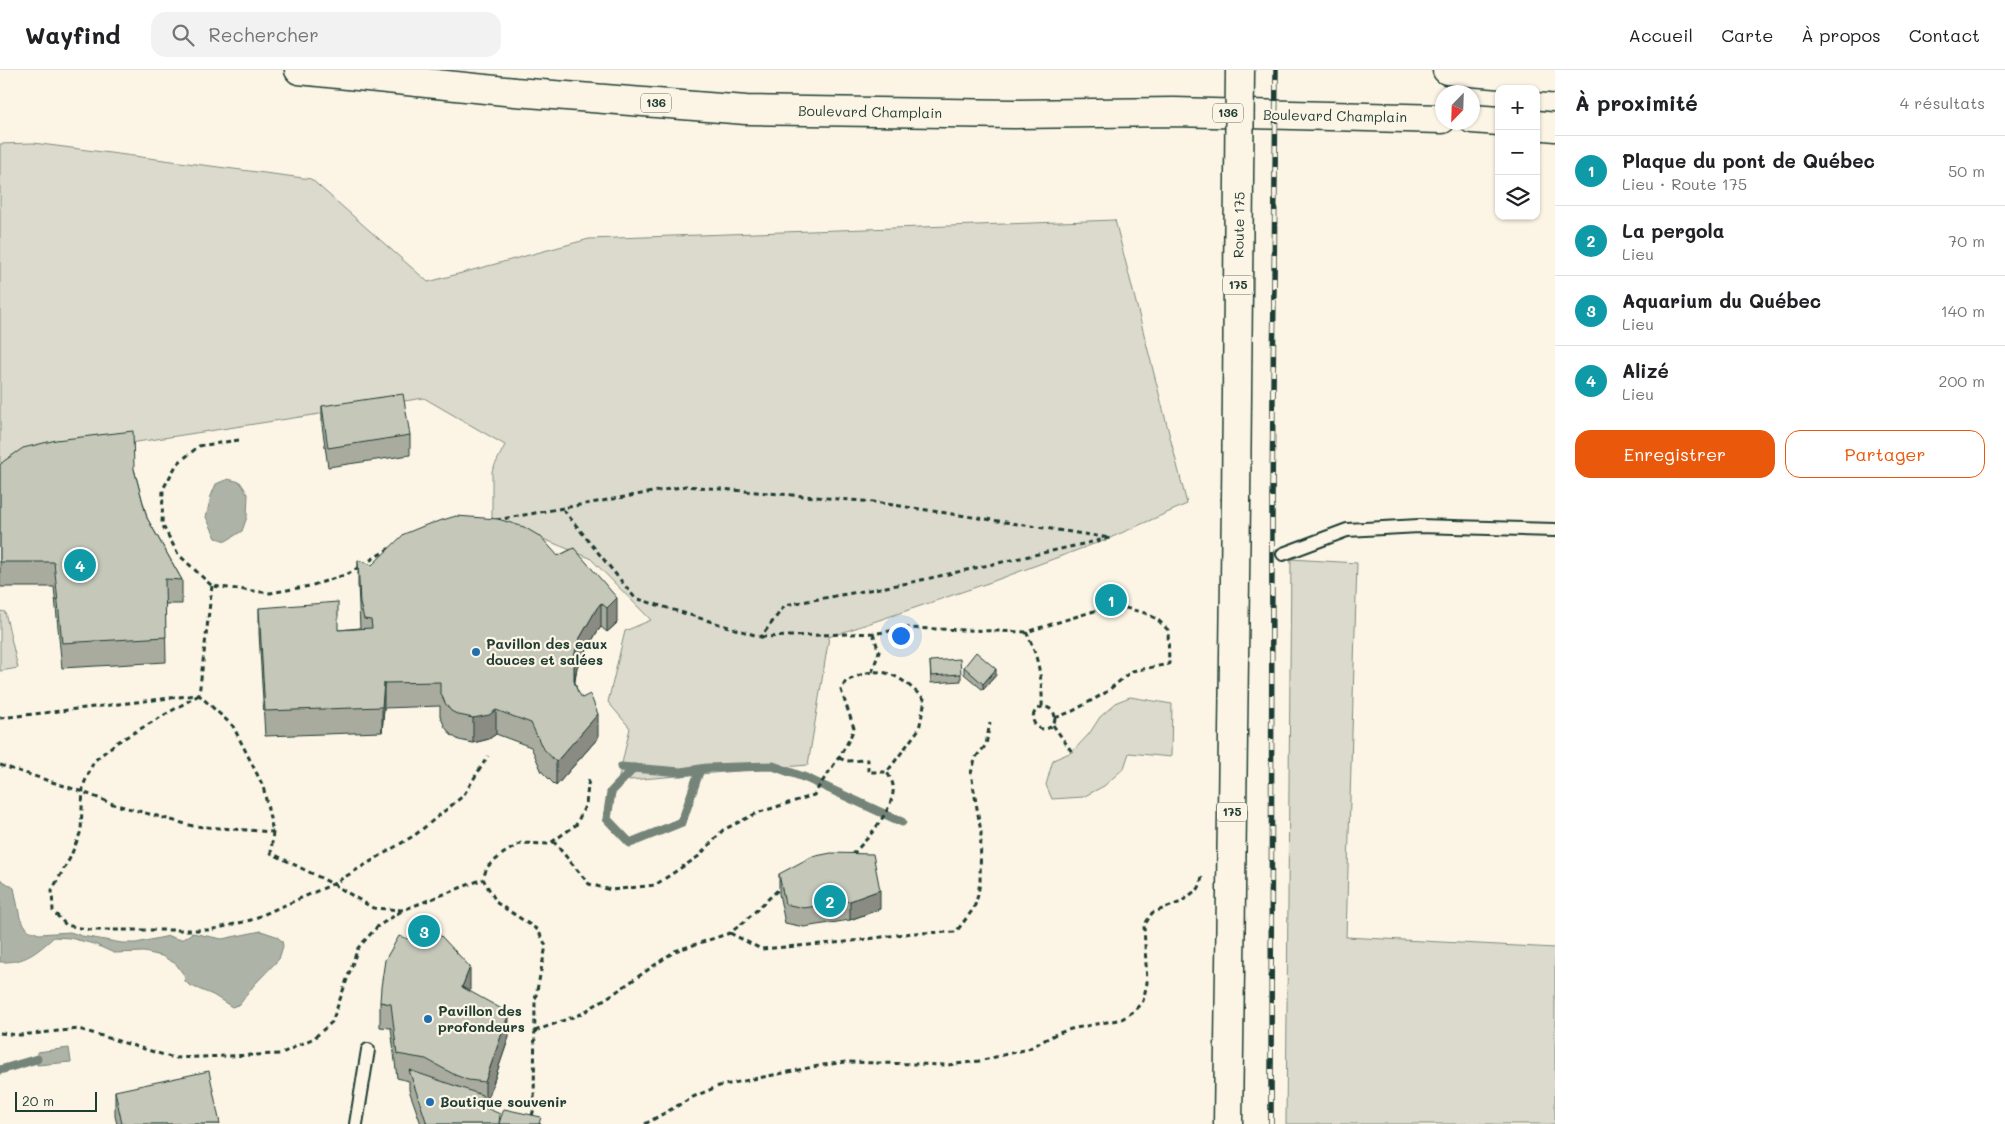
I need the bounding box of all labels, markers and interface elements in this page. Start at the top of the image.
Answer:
search box [151,12,501,57]
text: Wayfind [25,19,121,50]
icon: search [169,21,197,49]
text: Rechercher [209,22,319,47]
text: Accueil [1628,23,1693,47]
text: Carte [1721,23,1773,47]
text: À propos [1801,23,1881,47]
text: Contact [1909,23,1980,47]
north arrow [1435,85,1480,130]
map controls [1495,85,1540,220]
button: + [1495,85,1540,130]
text: À proximité [1575,89,1698,116]
text: 4 résultats [1900,92,1985,113]
road number: 136 [641,93,671,112]
street label: Boulevard Champlain [798,101,942,122]
road number: 136 [1213,104,1243,122]
street label: Boulevard Champlain [1263,105,1407,126]
button: − [1495,130,1540,175]
text: Plaque du pont de Québec [1622,148,1875,173]
text: 1 [1587,160,1595,181]
text: 50 m [1948,160,1985,181]
text: Lieu · Route 175 [1622,173,1747,194]
button: layers [1495,175,1540,220]
street label: Route 175 [1228,192,1249,258]
text: La pergola [1622,218,1724,243]
text: 2 [1587,230,1595,251]
text: 70 m [1948,230,1985,251]
text: Lieu [1622,243,1654,264]
road number: 175 [1223,276,1253,294]
text: Aquarium du Québec [1622,288,1821,313]
text: 3 [1586,300,1596,321]
text: 140 m [1941,300,1985,321]
text: Lieu [1622,313,1654,334]
text: Alizé [1622,358,1669,383]
text: 4 [1586,370,1596,391]
text: 200 m [1938,370,1985,391]
text: Lieu [1622,383,1654,404]
button: Enregistrer [1575,430,1775,478]
button: Partager [1785,430,1985,478]
pin: 4 [64,546,96,584]
pin: 1 [1095,581,1127,619]
your location [888,623,914,649]
place label: Pavillon des eaux douces et salées [486,634,607,669]
marker: Pavillon des eaux douces et salées [470,646,482,658]
road number: 175 [1217,802,1247,822]
pin: 2 [814,882,846,920]
pin: 3 [408,912,440,950]
place label: Pavillon des profondeurs [438,1001,525,1036]
marker: Pavillon des profondeurs [422,1013,434,1025]
scale bar [15,1089,98,1112]
text: 20 m [22,1091,54,1110]
place label: Boutique souvenir [440,1092,567,1111]
marker: Boutique souvenir [424,1096,436,1108]

